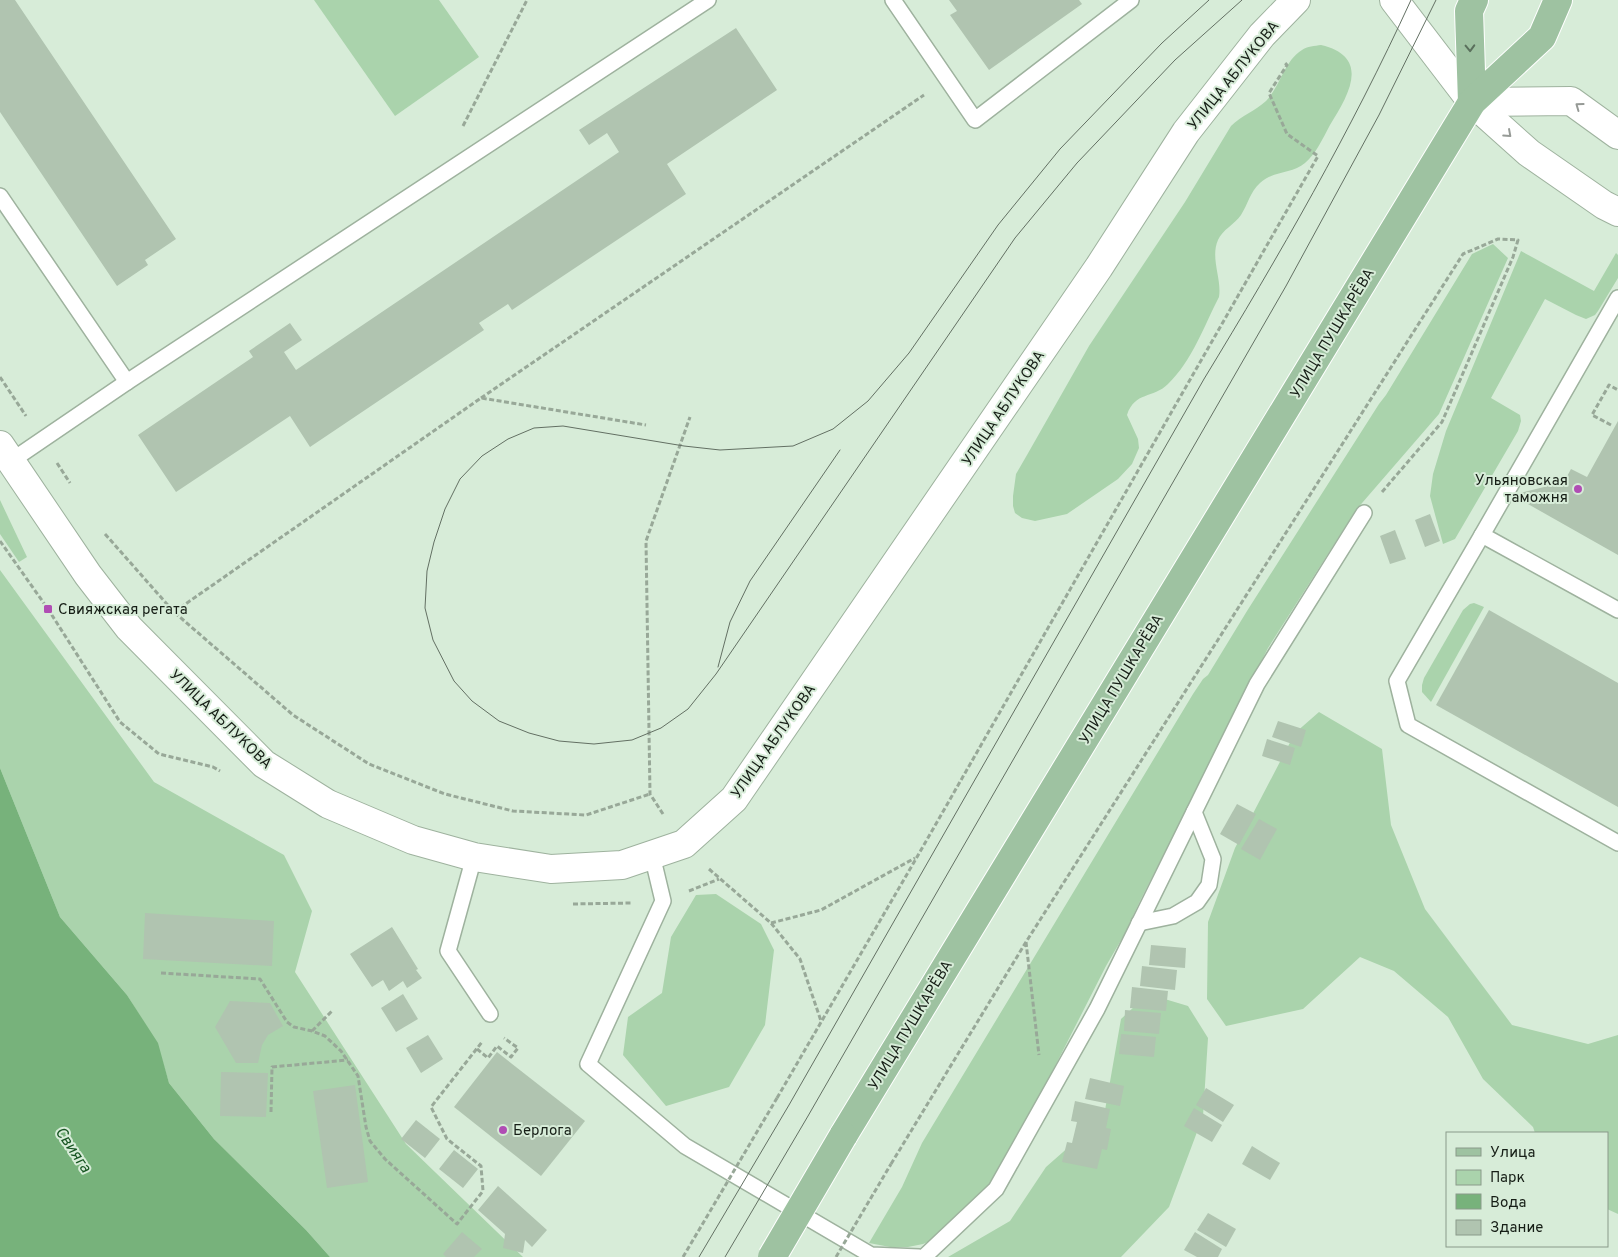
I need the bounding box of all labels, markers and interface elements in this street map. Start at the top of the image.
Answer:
street label: УЛИЦА АБЛУКОВА [1184,17,1284,135]
one-way arrow [1465,44,1476,52]
one-way arrow [1575,103,1584,112]
one-way arrow [1503,128,1512,137]
street label: УЛИЦА ПУШКАРЁВА [1286,265,1380,402]
street label: УЛИЦА АБЛУКОВА [959,347,1050,470]
place label: Ульяновская таможня [1475,472,1568,508]
marker: Ульяновская таможня [1572,483,1584,495]
place label: Свияжская регата [58,601,188,620]
marker: Свияжская регата [42,603,54,615]
street label: УЛИЦА ПУШКАРЁВА [1075,611,1169,748]
street label: УЛИЦА АБЛУКОВА [165,666,275,774]
street label: УЛИЦА АБЛУКОВА [728,681,821,803]
street label: УЛИЦА ПУШКАРЁВА [864,957,958,1094]
place label: Берлога [513,1122,572,1141]
water label: Свияга [50,1123,95,1178]
marker: Берлога [497,1124,509,1136]
legend [1446,1132,1608,1247]
text: Улица [1490,1144,1535,1163]
text: Парк [1490,1169,1525,1188]
text: Вода [1490,1194,1526,1213]
text: Здание [1490,1219,1543,1238]

